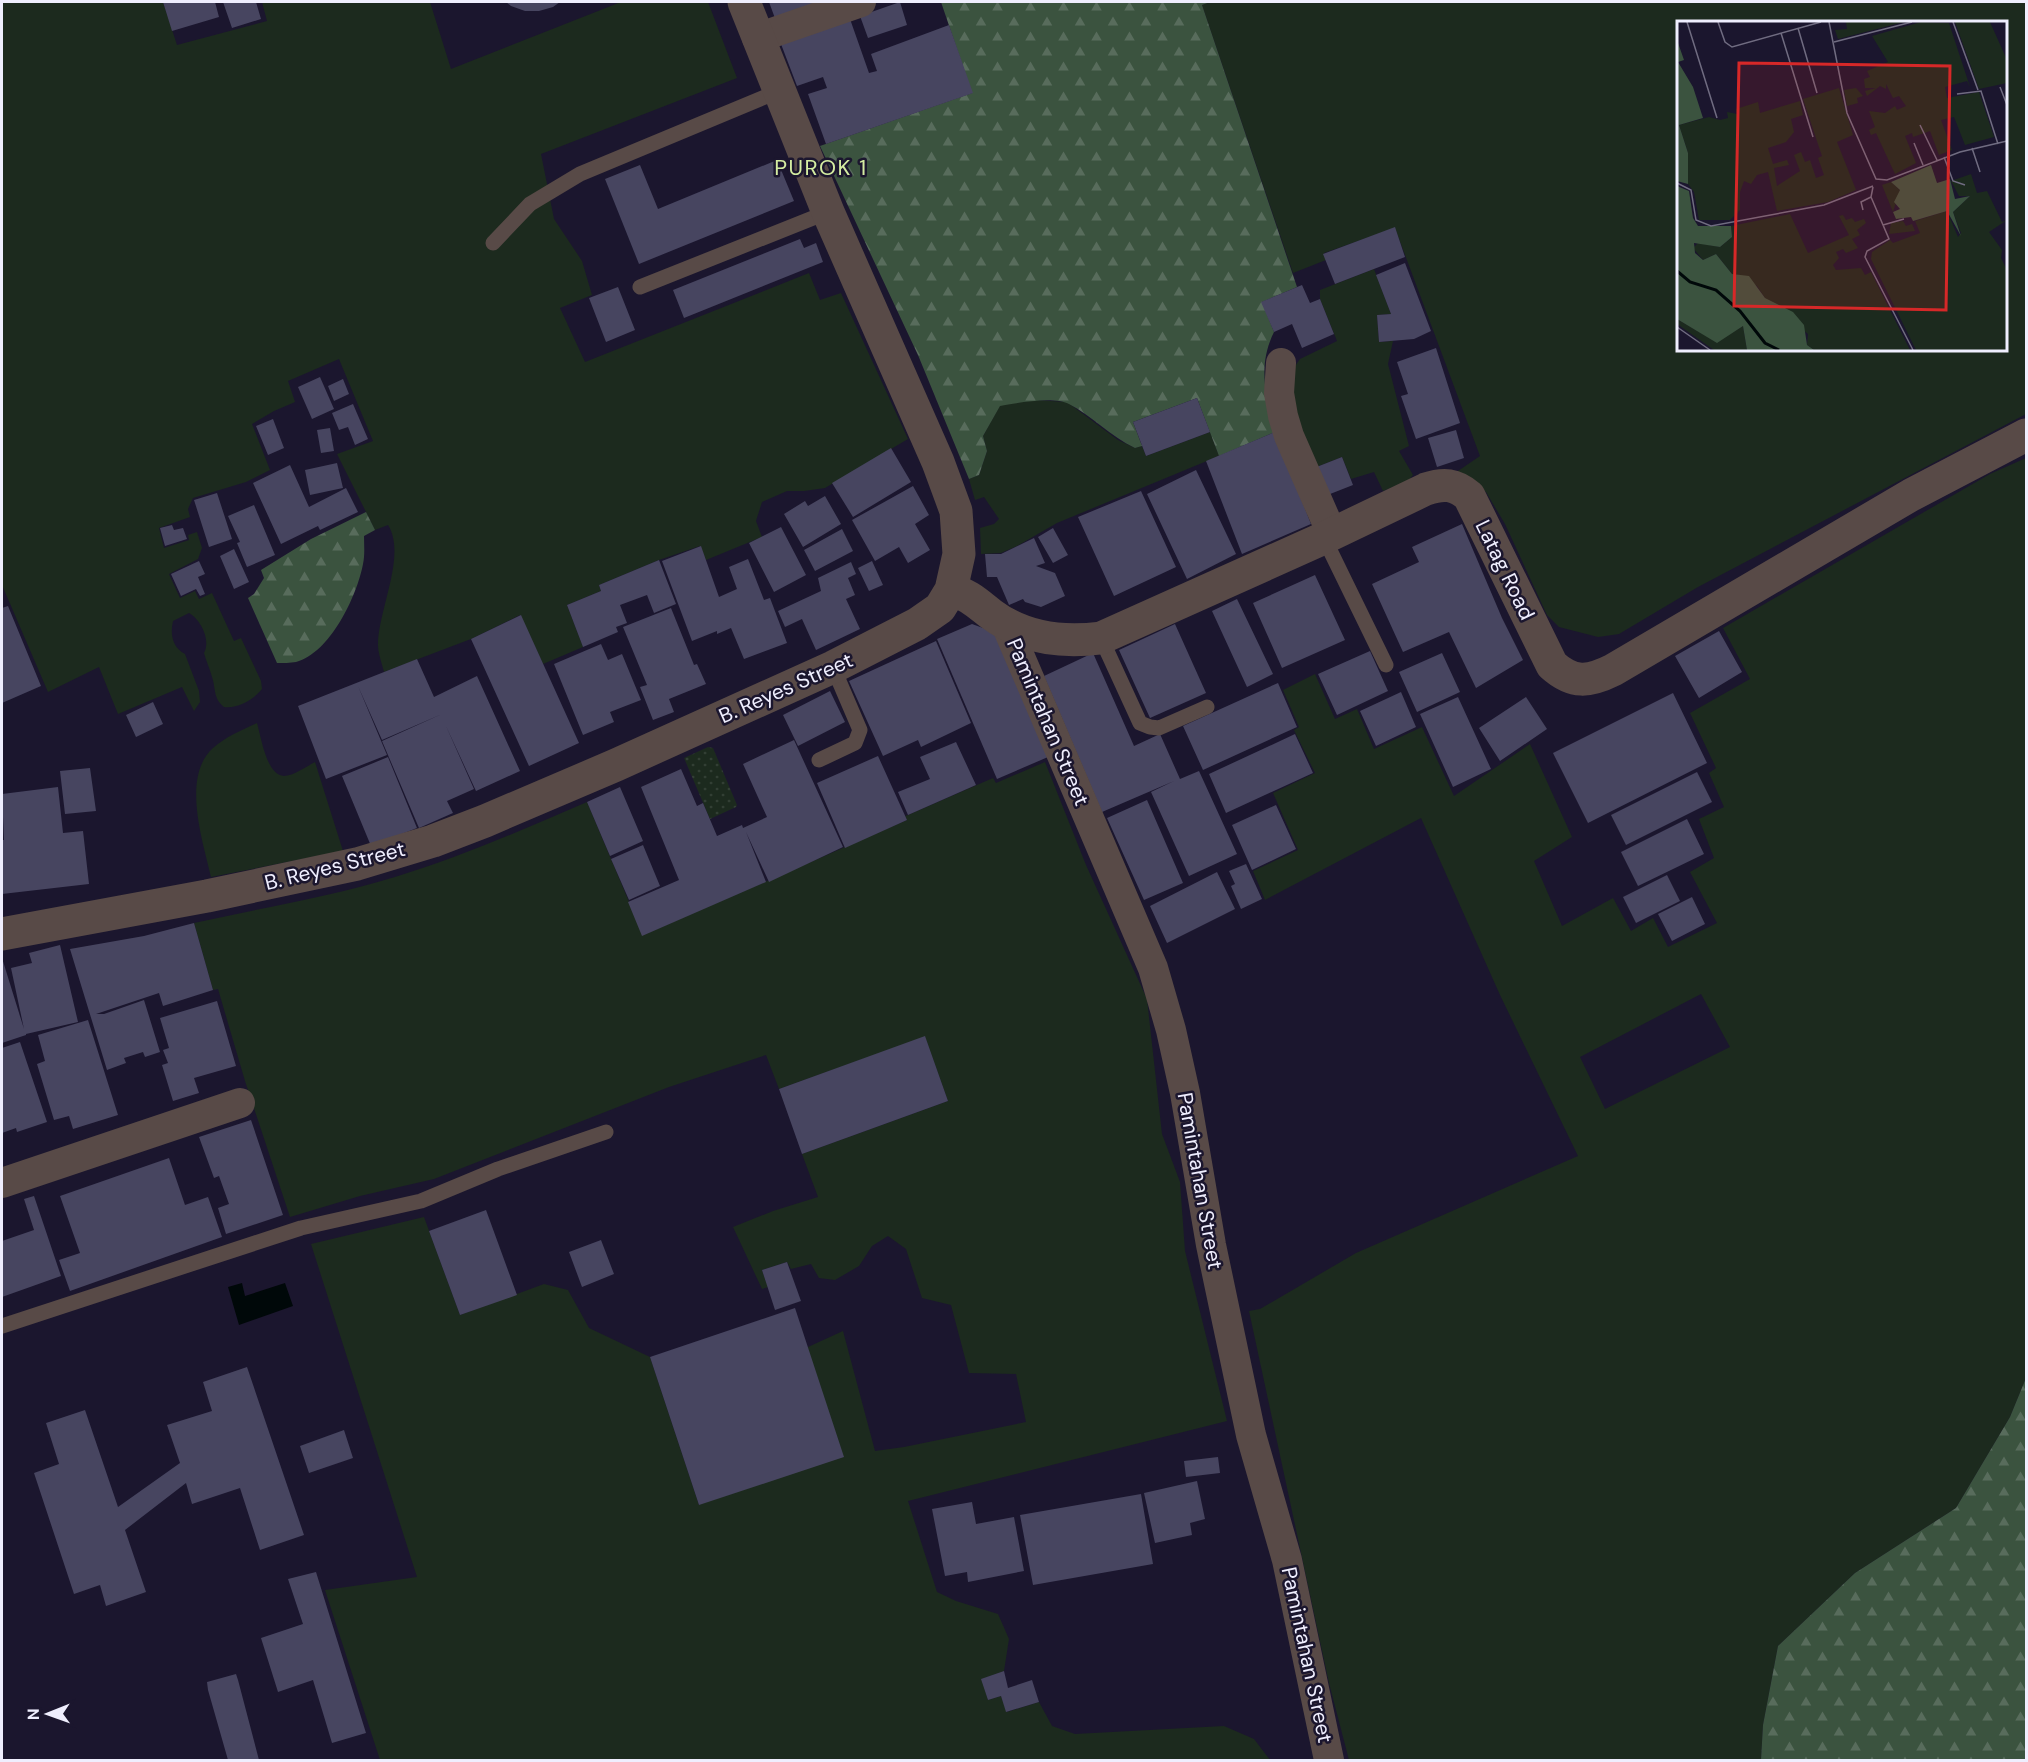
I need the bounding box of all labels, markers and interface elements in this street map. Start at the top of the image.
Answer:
inset map [1677,21,2007,351]
district label: PUROK 1 [774,153,868,182]
street label: Latag Road [1469,515,1541,625]
street label: Pamintahan Street [1000,634,1096,810]
street label: B. Reyes Street [715,646,857,730]
street label: B. Reyes Street [262,835,408,897]
street label: Pamintahan Street [1171,1090,1229,1272]
street label: Pamintahan Street [1275,1564,1339,1746]
north arrow [18,1684,78,1744]
text: N [23,1708,44,1720]

